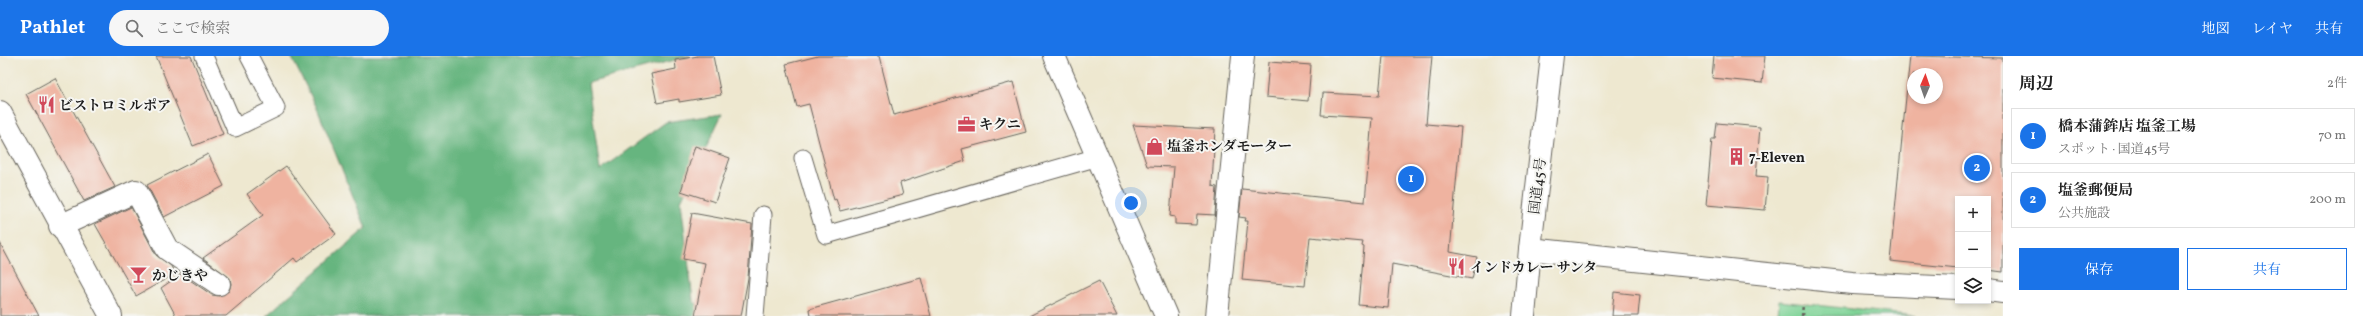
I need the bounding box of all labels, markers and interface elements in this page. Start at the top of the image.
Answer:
search box [109,10,389,46]
text: Pathlet [20,15,85,41]
icon: search [123,17,145,39]
text: ここで検索 [155,19,230,40]
text: 地図 [2202,20,2230,39]
text: レイヤ [2252,20,2293,39]
text: 共有 [2315,20,2343,39]
north arrow [1907,68,1943,104]
text: 周辺 [2019,73,2053,96]
text: 2件 [2327,75,2347,93]
restaurant icon: ビストロミルポア [36,95,56,115]
place label: ビストロミルポア [59,97,171,116]
office icon: キクニ [956,114,976,134]
place label: キクニ [979,116,1021,135]
text: 橋本蒲鉾店 塩釜工場 [2058,117,2196,138]
text: 1 [2030,127,2036,145]
text: 70 m [2318,127,2346,145]
shop icon: 塩釜ホンダモーター [1144,136,1164,156]
place label: 塩釜ホンダモーター [1167,138,1292,157]
text: スポット · 国道45号 [2058,141,2170,159]
building icon: 7-Eleven [1726,147,1746,167]
place label: 7-Eleven [1749,149,1805,168]
pin: 2 [1964,153,1990,183]
street label: 国道45号 [1526,157,1551,215]
pin: 1 [1398,164,1424,194]
text: 塩釜郵便局 [2058,181,2133,202]
text: 2 [2030,191,2036,209]
text: 200 m [2309,191,2346,209]
your location [1121,193,1141,213]
map controls [1955,196,1991,304]
button: + [1955,196,1991,232]
text: 公共施設 [2058,205,2110,223]
button: − [1955,232,1991,268]
button: 保存 [2019,248,2179,290]
button: 共有 [2187,248,2347,290]
restaurant icon: インドカレー サンタ [1447,257,1467,277]
place label: インドカレー サンタ [1470,259,1597,278]
bar icon: かじきや [129,265,149,285]
place label: かじきや [152,267,208,286]
button: layers [1955,268,1991,304]

